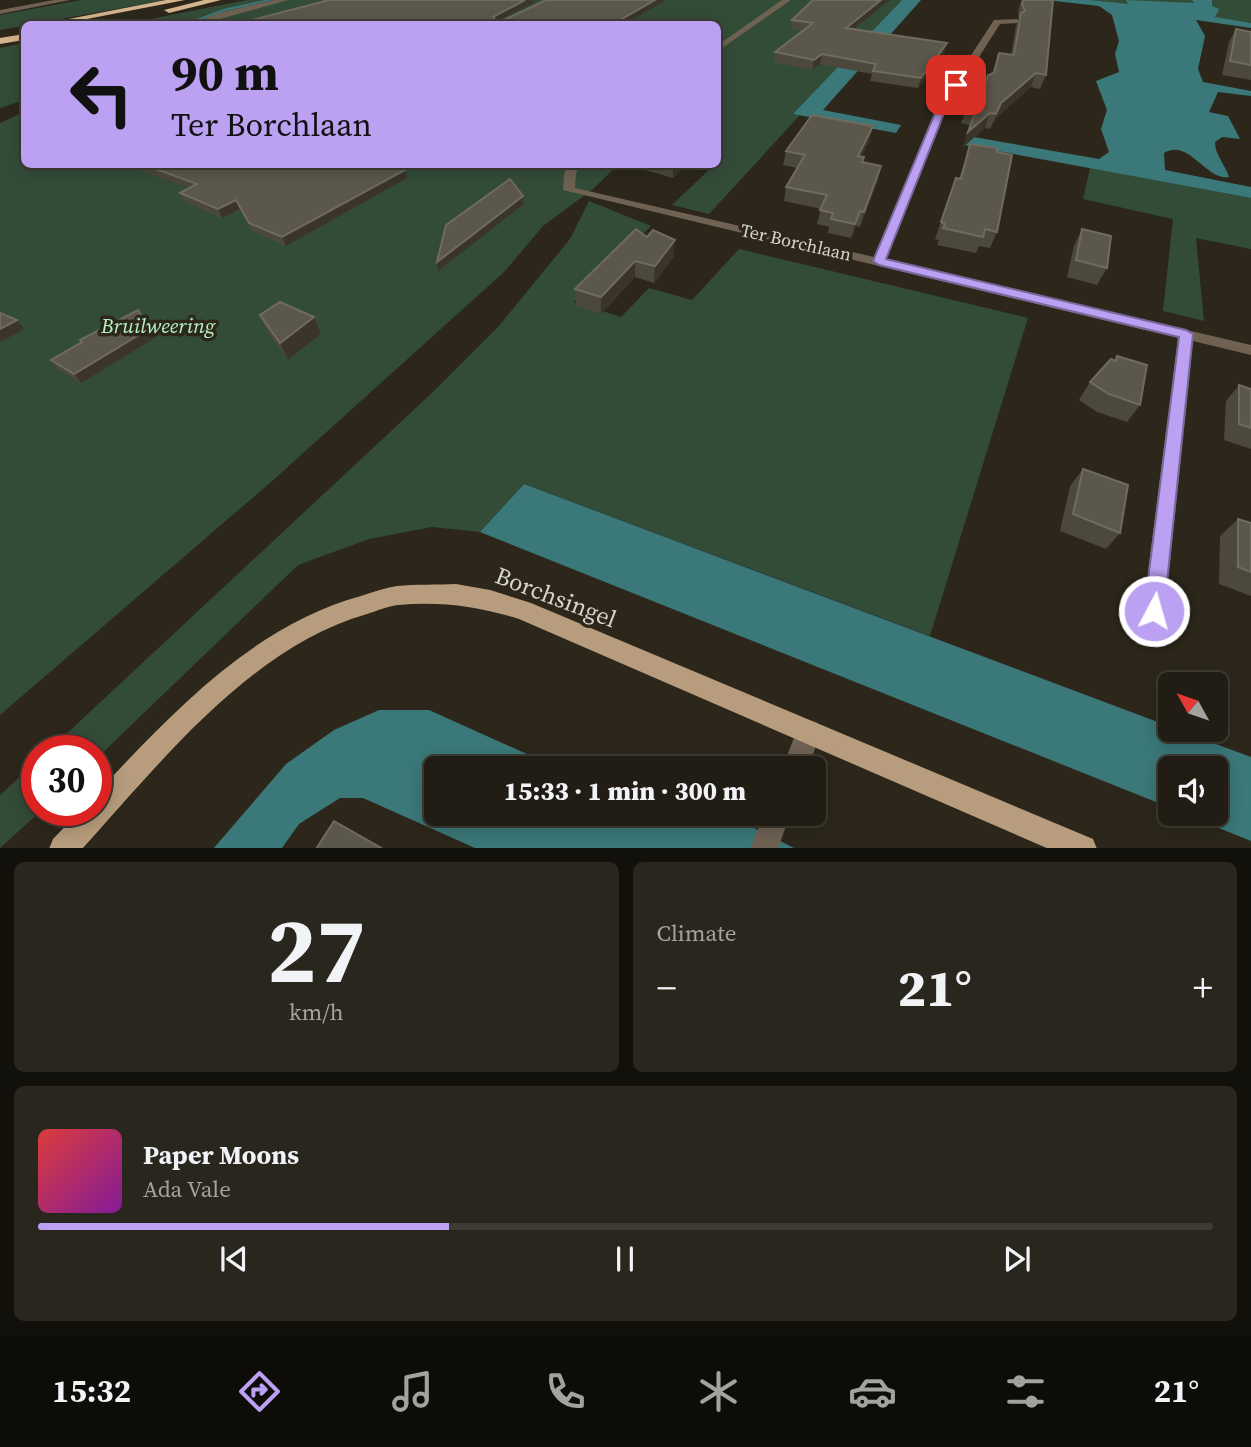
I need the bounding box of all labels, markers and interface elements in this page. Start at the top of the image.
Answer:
text: 90 m [171,39,279,106]
icon: left [56,49,147,140]
pin [926,55,986,115]
icon: arrive [937,66,975,104]
text: Ter Borchlaan [171,103,372,147]
street label: Ter Borchlaan [738,217,854,267]
park label: Bruilweering [100,311,216,340]
street label: Borchsingel [491,559,621,635]
position arrow [1117,574,1191,648]
north arrow [1158,672,1228,742]
map controls [1158,672,1228,826]
speed limit sign: 30 [21,735,112,826]
button: sound [1158,756,1228,826]
text: 15:33 · 1 min · 300 m [504,773,746,809]
text: 27 [267,888,366,1012]
text: Climate [657,917,736,949]
text: 21° [898,952,972,1023]
text: − [657,962,677,1014]
text: + [1193,962,1213,1014]
text: km/h [289,996,344,1028]
text: Paper Moons [143,1137,299,1173]
text: Ada Vale [143,1173,231,1205]
icon: previous [215,1240,253,1278]
icon: pause [606,1240,644,1278]
icon: next [998,1240,1036,1278]
icon: directions [235,1367,284,1416]
icon: music [388,1367,437,1416]
icon: phone [541,1367,590,1416]
icon: climate [694,1367,743,1416]
icon: car [848,1367,897,1416]
icon: filters [1001,1367,1050,1416]
text: 15:32 [52,1369,131,1413]
text: 21° [1154,1369,1199,1413]

